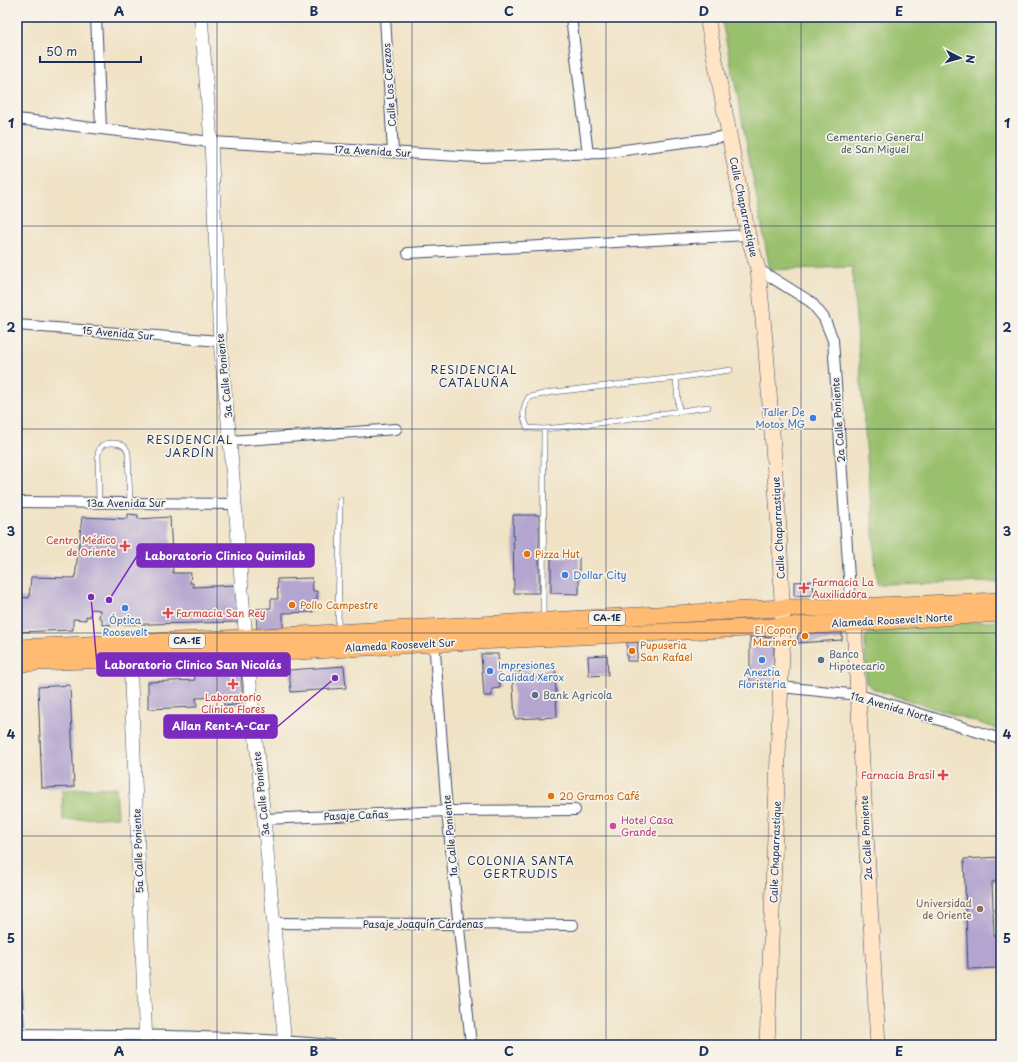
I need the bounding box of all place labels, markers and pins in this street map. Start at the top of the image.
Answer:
place label: Taller De Motos MG [755,404,806,431]
marker: Taller De Motos MG [808,413,818,423]
place label: Centro Médico de Oriente [46,532,117,559]
marker: Centro Médico de Oriente [119,540,131,552]
callout: Laboratorio Clinico Quimilab [137,544,314,567]
place label: Pizza Hut [535,546,580,561]
marker: Pizza Hut [522,549,532,559]
place label: Dollar City [573,567,627,582]
marker: Dollar City [560,570,570,580]
place label: Farmacia La Auxiliadora [812,574,874,601]
marker: Farmacia La Auxiliadora [799,583,809,593]
place label: Pollo Campestre [300,597,378,612]
marker: Pollo Campestre [287,600,297,610]
marker: Óptica Roosevelt [120,603,130,613]
place label: Farmacia San Rey [176,605,266,620]
marker: Farmacia San Rey [163,608,173,618]
place label: Óptica Roosevelt [102,612,148,639]
place label: El Copon Marinero [753,622,797,649]
marker: El Copon Marinero [800,631,810,641]
place label: Pupuseria San Rafael [640,637,693,664]
marker: Pupuseria San Rafael [627,646,637,656]
place label: Banco Hipotecario [829,646,885,673]
callout: Laboratorio Clinico San Nicolás [97,653,290,676]
marker: Aneztia Floristeria [757,655,767,665]
marker: Banco Hipotecario [816,655,826,665]
place label: Impresiones Calidad Xerox [498,657,564,684]
place label: Aneztia Floristeria [738,664,787,691]
marker: Impresiones Calidad Xerox [485,666,495,676]
marker: Laboratorio Clinico Flores [227,678,239,690]
place label: Bank Agricola [543,687,613,702]
place label: Laboratorio Clinico Flores [201,689,265,716]
marker: Bank Agricola [530,690,540,700]
callout: Allan Rent-A-Car [164,715,277,738]
place label: Farnacia Brasil [861,767,935,782]
marker: Farnacia Brasil [938,770,948,780]
place label: 20 Gramos Café [559,788,639,803]
marker: 20 Gramos Café [546,791,556,801]
place label: Hotel Casa Grande [621,812,674,839]
marker: Hotel Casa Grande [608,821,618,831]
place label: Universidad de Oriente [916,895,973,922]
marker: Universidad de Oriente [975,904,985,914]

